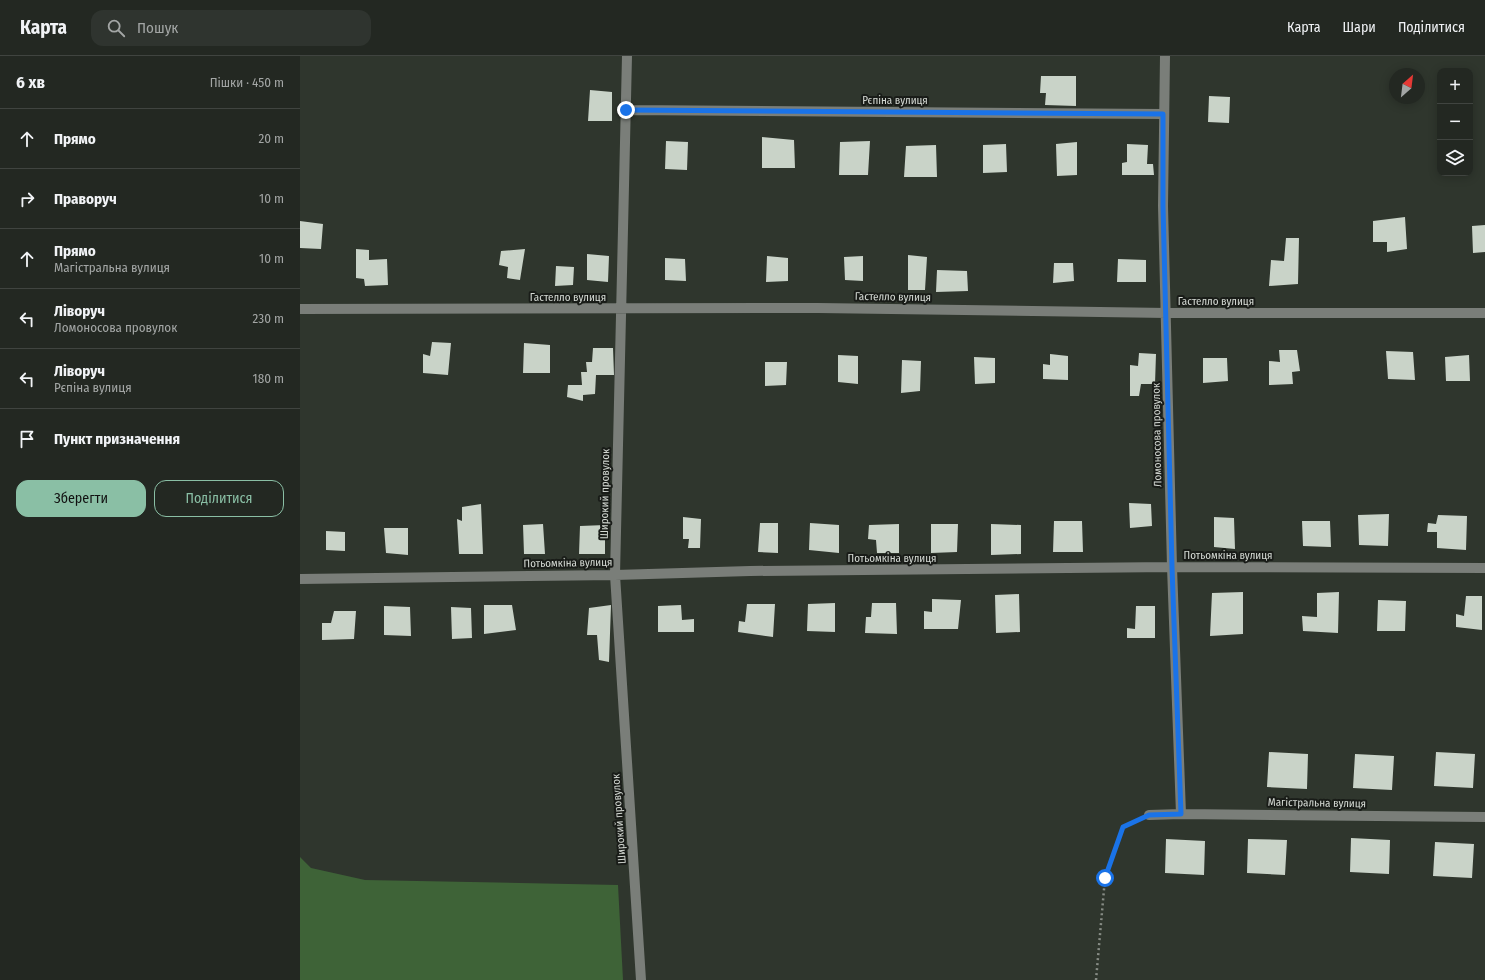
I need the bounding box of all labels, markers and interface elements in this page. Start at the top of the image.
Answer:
search box [91,10,371,46]
text: Карта [20,16,67,39]
icon: search [105,17,127,39]
text: Пошук [137,19,178,37]
text: Карта [1287,19,1321,36]
text: Шари [1343,19,1376,36]
text: Поділитися [1398,19,1465,36]
north arrow [1389,68,1425,104]
map controls [1437,68,1473,176]
button: + [1437,68,1473,104]
text: 6 хв [16,72,45,93]
text: Пішки · 450 m [210,75,284,90]
street label: Рєпіна вулиця [862,94,928,107]
route end [617,101,635,119]
button: − [1437,104,1473,140]
icon: ahead [16,128,38,150]
text: Прямо [54,130,96,148]
text: 20 m [258,131,284,146]
button: layers [1437,140,1473,176]
icon: right [16,188,38,210]
text: Праворуч [54,190,117,208]
text: 10 m [259,191,284,206]
text: Прямо [54,242,96,260]
icon: ahead [16,248,38,270]
text: 10 m [259,251,284,266]
text: Магістральна вулиця [54,260,170,275]
street label: Гастелло вулиця [855,290,931,304]
street label: Гастелло вулиця [530,291,606,304]
street label: Гастелло вулиця [1178,295,1254,308]
text: Ліворуч [54,302,105,320]
icon: left [16,308,38,330]
text: 230 m [253,311,284,326]
text: Ломоносова провулок [54,320,177,335]
text: Ліворуч [54,362,105,380]
icon: left [16,368,38,390]
text: 180 m [253,371,284,386]
text: Рєпіна вулиця [54,380,132,395]
street label: Ломоносова провулок [1150,382,1164,487]
icon: arrive [16,428,38,450]
text: Пункт призначення [54,430,180,448]
street label: Широкий провулок [598,448,612,539]
button: Зберегти [16,480,146,517]
button: Поділитися [154,480,284,517]
street label: Потьомкіна вулиця [1184,549,1272,562]
street label: Потьомкіна вулиця [848,552,936,565]
street label: Потьомкіна вулиця [523,556,613,570]
street label: Широкий провулок [609,773,629,865]
street label: Магістральна вулиця [1268,796,1366,810]
route start [1096,869,1114,887]

